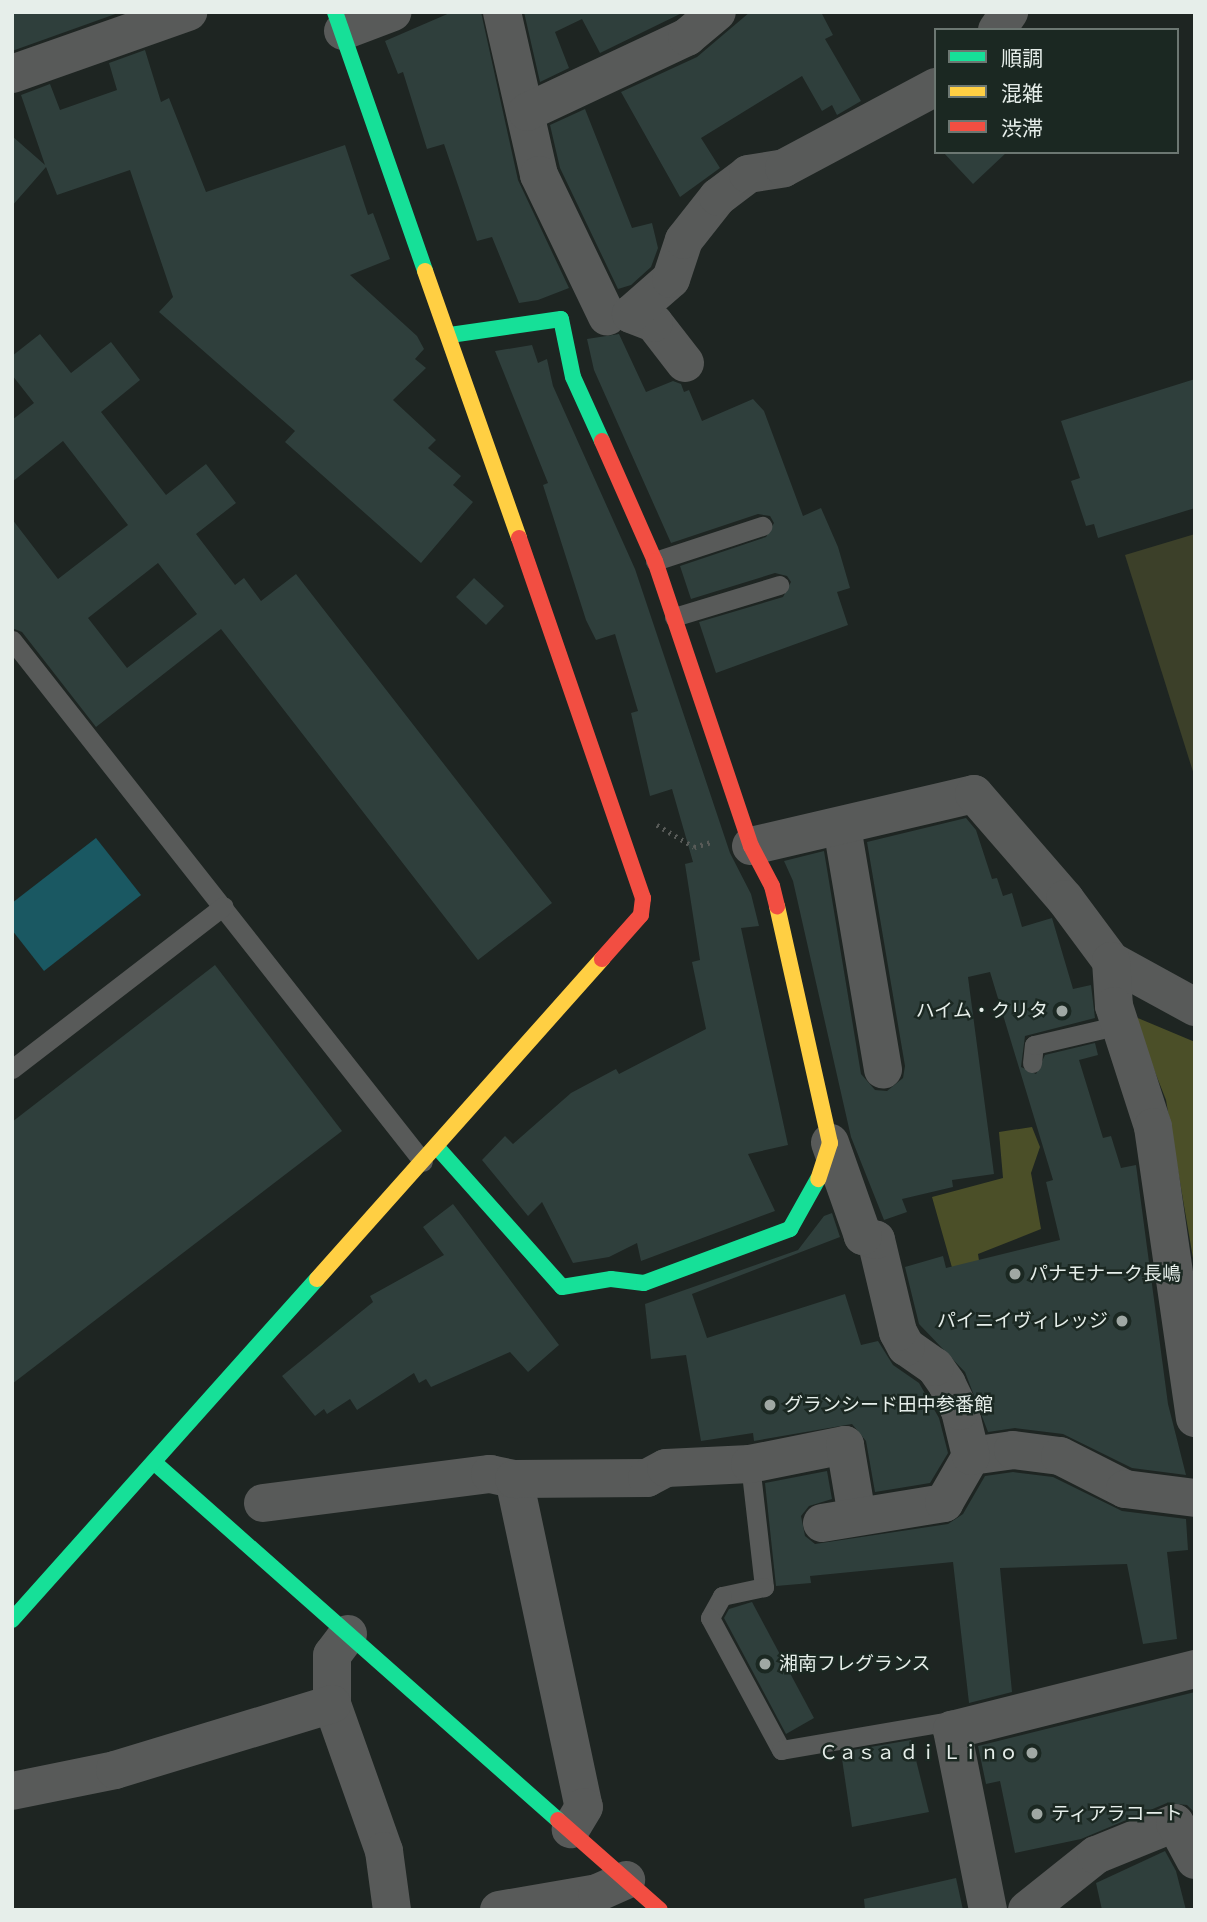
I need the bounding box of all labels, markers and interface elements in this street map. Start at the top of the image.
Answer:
legend [934,28,1179,154]
text: 順調 [1001,46,1043,72]
text: 混雑 [1001,81,1043,107]
text: 渋滞 [1001,116,1043,142]
place label: ハイム・クリタ [915,1000,1048,1022]
marker: ハイム・クリタ [1054,1003,1070,1019]
place label: パナモナーク長嶋 [1029,1263,1181,1285]
marker: パナモナーク長嶋 [1007,1266,1023,1282]
place label: パイニイヴィレッジ [937,1310,1108,1332]
marker: パイニイヴィレッジ [1114,1313,1130,1329]
place label: グランシード田中参番館 [784,1394,993,1416]
marker: グランシード田中参番館 [762,1397,778,1413]
place label: 湘南フレグランス [779,1653,931,1675]
marker: 湘南フレグランス [757,1656,773,1672]
place label: Ｃａｓａ ｄｉ Ｌｉｎｏ [819,1742,1018,1764]
marker: Ｃａｓａ ｄｉ Ｌｉｎｏ [1024,1745,1040,1761]
place label: ティアラコート [1051,1803,1184,1825]
marker: ティアラコート [1029,1806,1045,1822]

